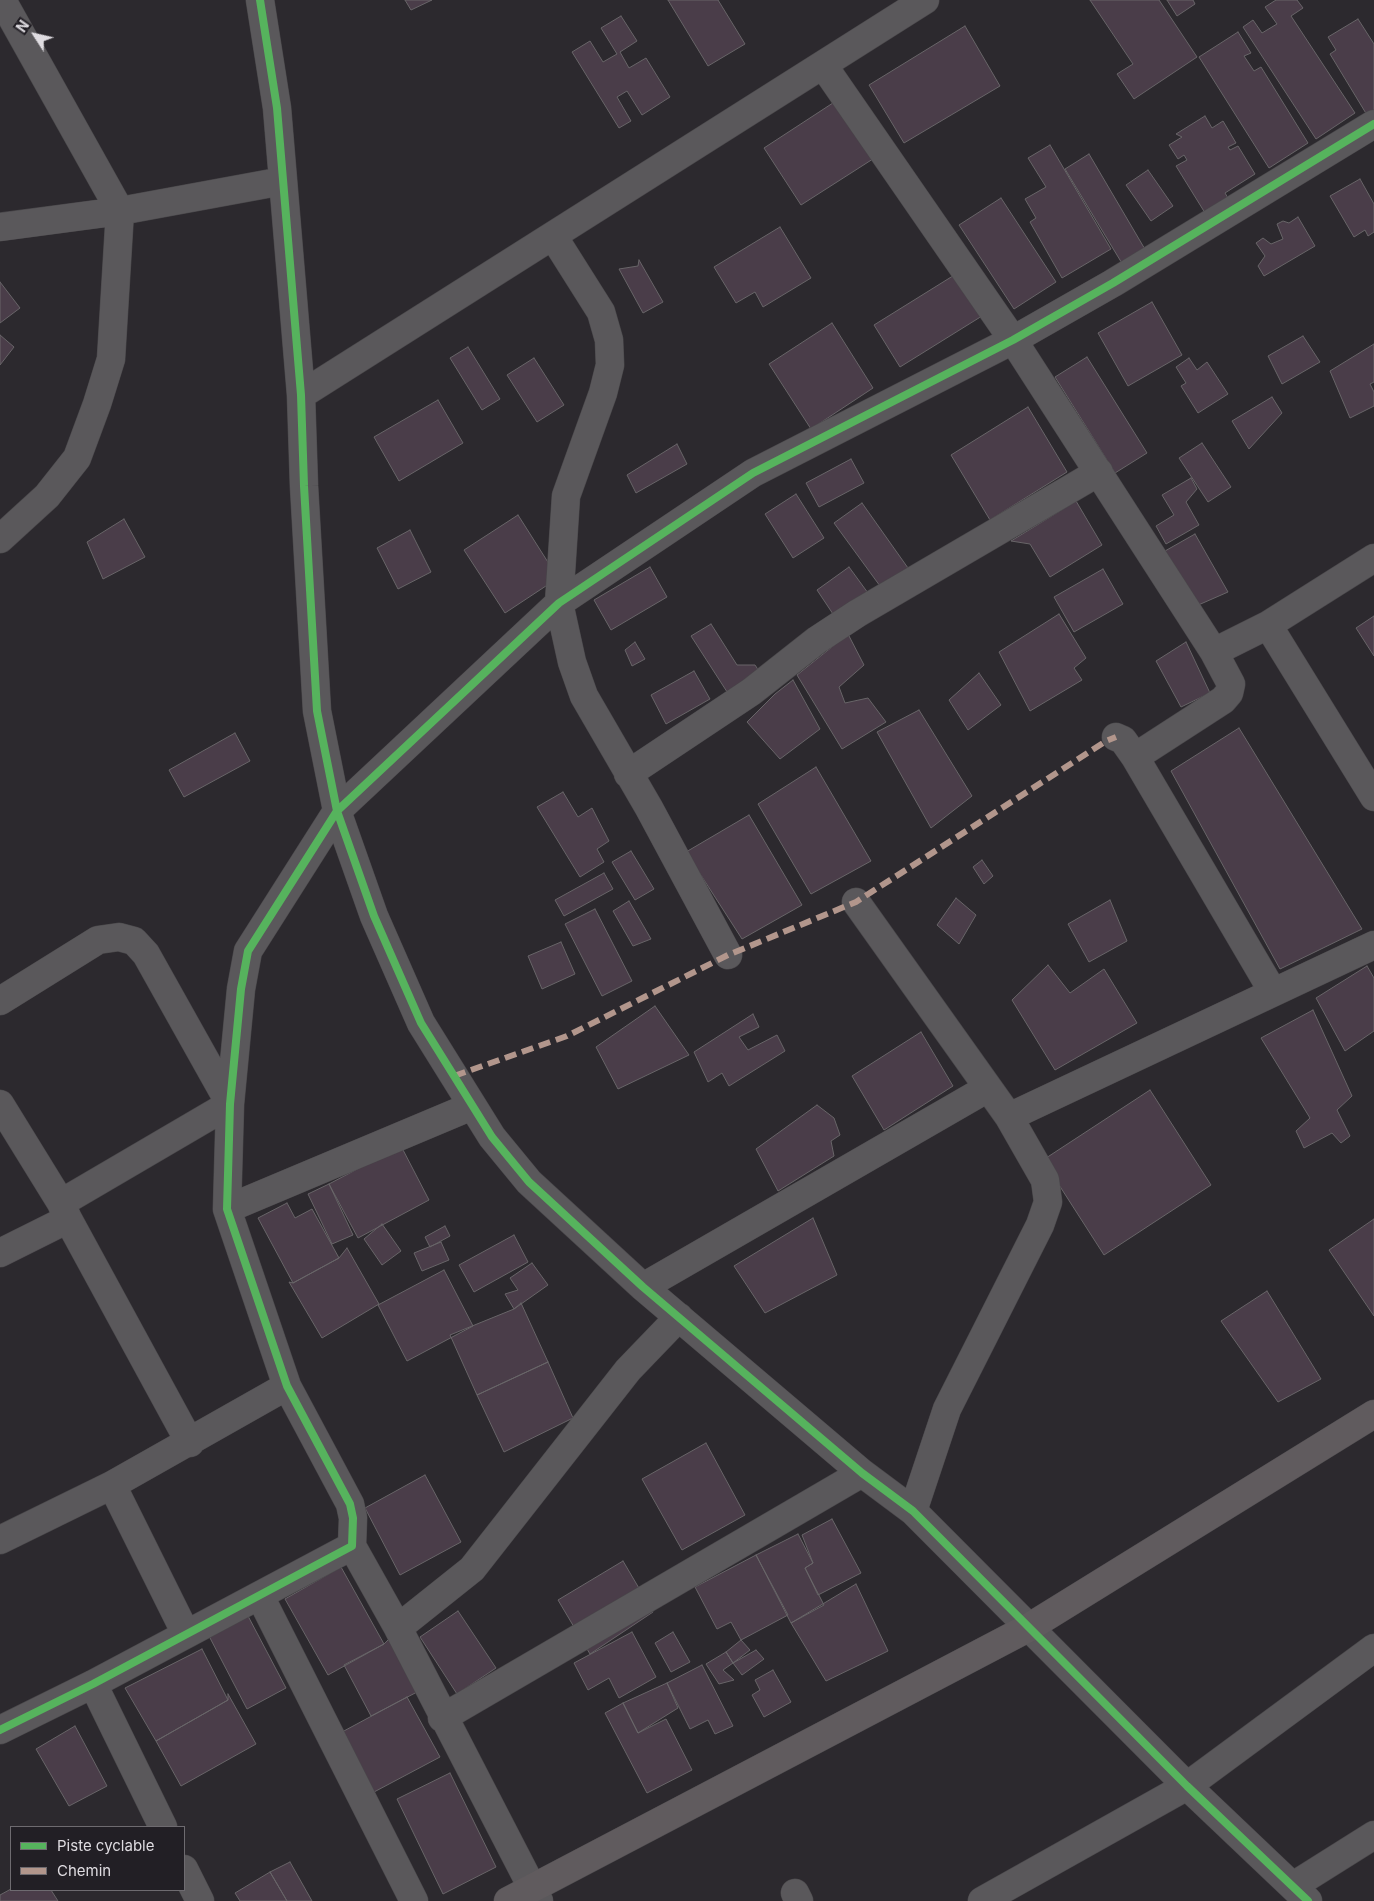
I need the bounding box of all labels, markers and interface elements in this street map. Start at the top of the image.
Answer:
north arrow [10,10,60,60]
text: N [12,17,32,35]
legend [10,1826,185,1891]
text: Piste cyclable [57,1836,154,1855]
text: Chemin [57,1861,111,1880]

